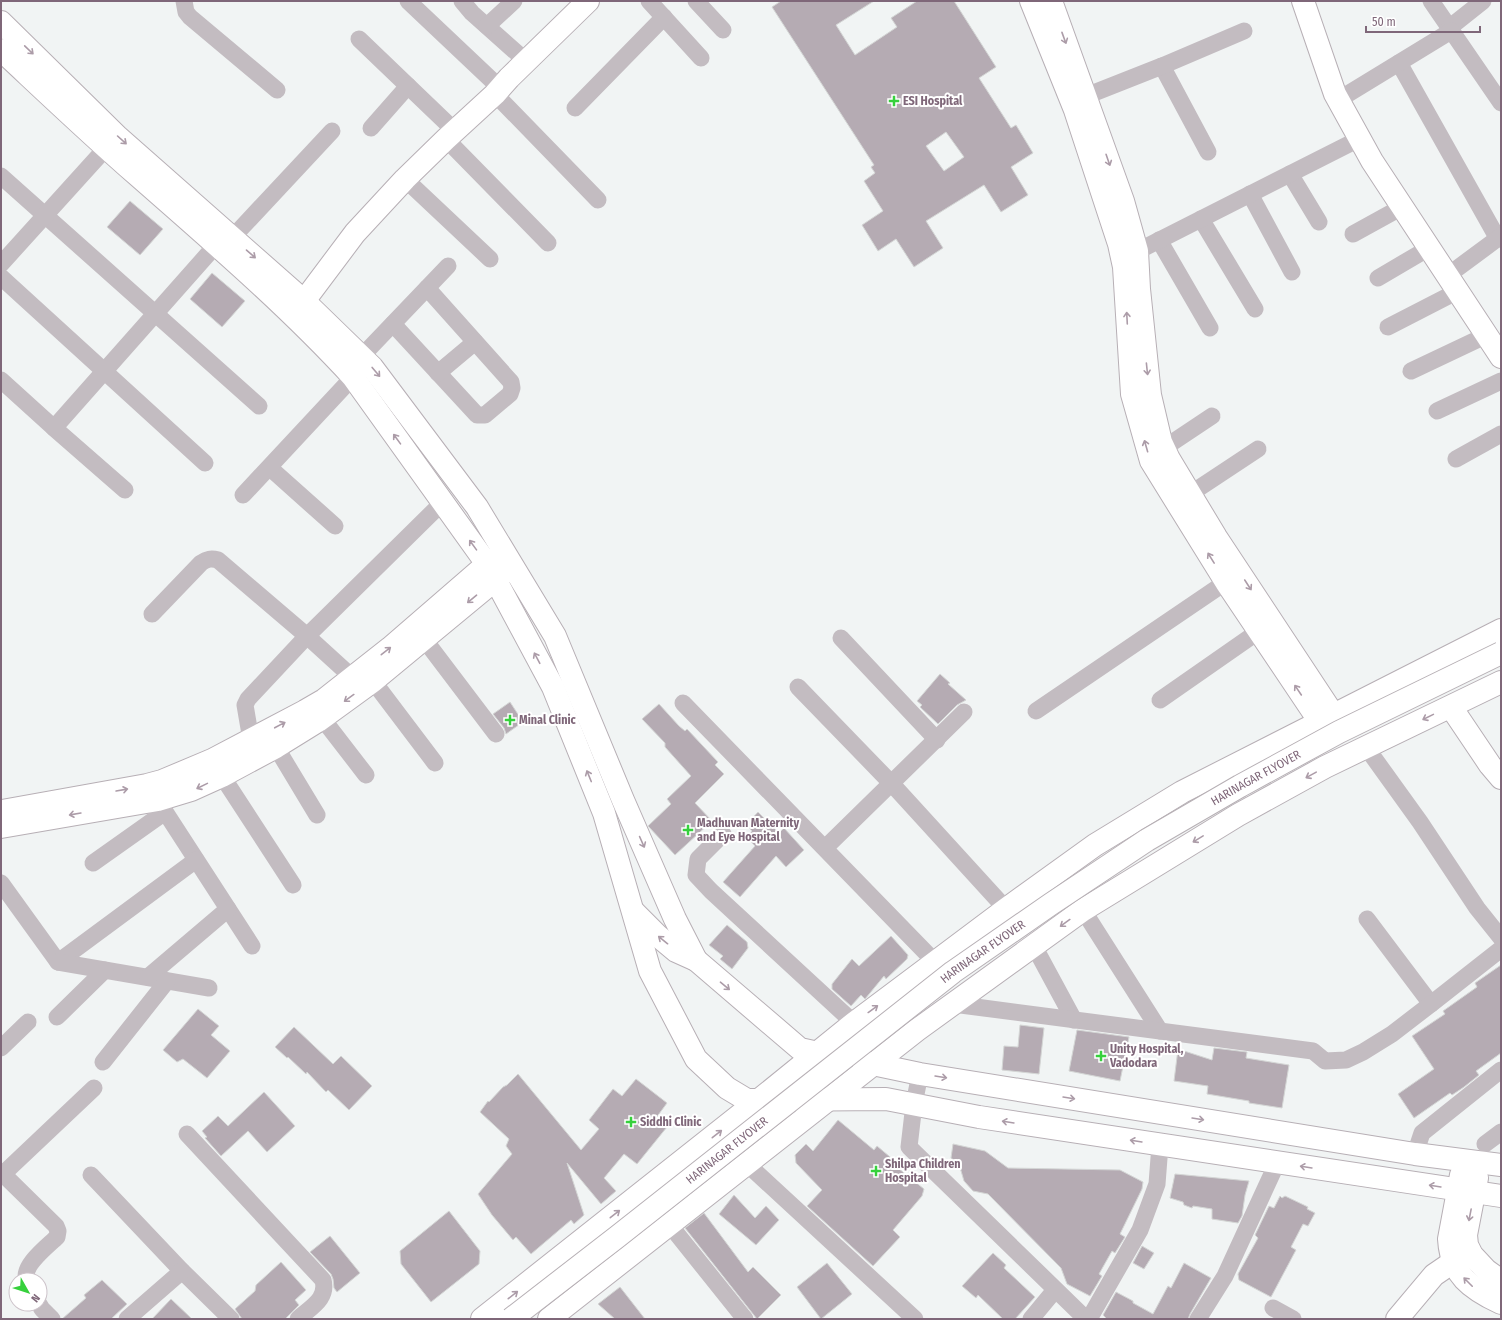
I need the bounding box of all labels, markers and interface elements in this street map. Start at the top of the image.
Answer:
scale bar [1366,8,1480,34]
text: 50 m [1372,15,1396,29]
one-way arrow [1061,31,1069,43]
one-way arrow [24,45,34,55]
place label: ESI Hospital [903,94,963,108]
marker: ESI Hospital [888,95,900,107]
one-way arrow [117,136,127,145]
one-way arrow [1105,153,1113,165]
one-way arrow [246,250,256,259]
one-way arrow [1123,312,1130,325]
one-way arrow [1143,362,1151,375]
one-way arrow [371,367,380,378]
one-way arrow [393,434,401,445]
one-way arrow [1142,440,1149,453]
one-way arrow [469,539,477,550]
one-way arrow [1207,553,1215,564]
one-way arrow [1244,579,1252,591]
one-way arrow [467,594,477,603]
one-way arrow [381,646,392,655]
one-way arrow [533,652,540,664]
one-way arrow [1294,684,1302,696]
one-way arrow [344,694,355,703]
place label: Minal Clinic [519,713,577,727]
marker: Minal Clinic [504,714,516,726]
one-way arrow [1422,714,1434,721]
one-way arrow [274,720,286,728]
street label: HARINAGAR FLYOVER [1209,747,1303,808]
one-way arrow [585,771,593,783]
one-way arrow [1306,771,1318,779]
one-way arrow [196,783,208,790]
one-way arrow [115,786,128,794]
one-way arrow [69,811,82,819]
place label: Madhuvan Maternity and Eye Hospital [697,816,799,844]
marker: Madhuvan Maternity and Eye Hospital [682,824,694,836]
one-way arrow [1193,835,1204,843]
one-way arrow [639,836,646,848]
street label: HARINAGAR FLYOVER [938,917,1028,986]
one-way arrow [1059,919,1070,927]
one-way arrow [657,936,668,944]
one-way arrow [720,981,731,990]
one-way arrow [867,1005,878,1013]
place label: Unity Hospital, Vadodara [1109,1042,1184,1070]
marker: Unity Hospital, Vadodara [1095,1050,1107,1062]
one-way arrow [934,1073,947,1081]
one-way arrow [1062,1094,1075,1102]
street label: HARINAGAR FLYOVER [683,1113,771,1187]
place label: Siddhi Clinic [640,1115,702,1129]
one-way arrow [1191,1115,1204,1123]
marker: Siddhi Clinic [625,1116,637,1128]
one-way arrow [1002,1118,1015,1126]
one-way arrow [711,1129,722,1138]
one-way arrow [1130,1137,1143,1145]
place label: Shilpa Children Hospital [885,1157,961,1185]
one-way arrow [1300,1163,1313,1171]
marker: Shilpa Children Hospital [870,1165,882,1177]
one-way arrow [1429,1182,1442,1190]
one-way arrow [1465,1208,1473,1221]
one-way arrow [609,1210,620,1219]
north arrow [8,1272,48,1312]
one-way arrow [1464,1277,1473,1287]
one-way arrow [507,1290,518,1299]
text: N [28,1291,43,1305]

